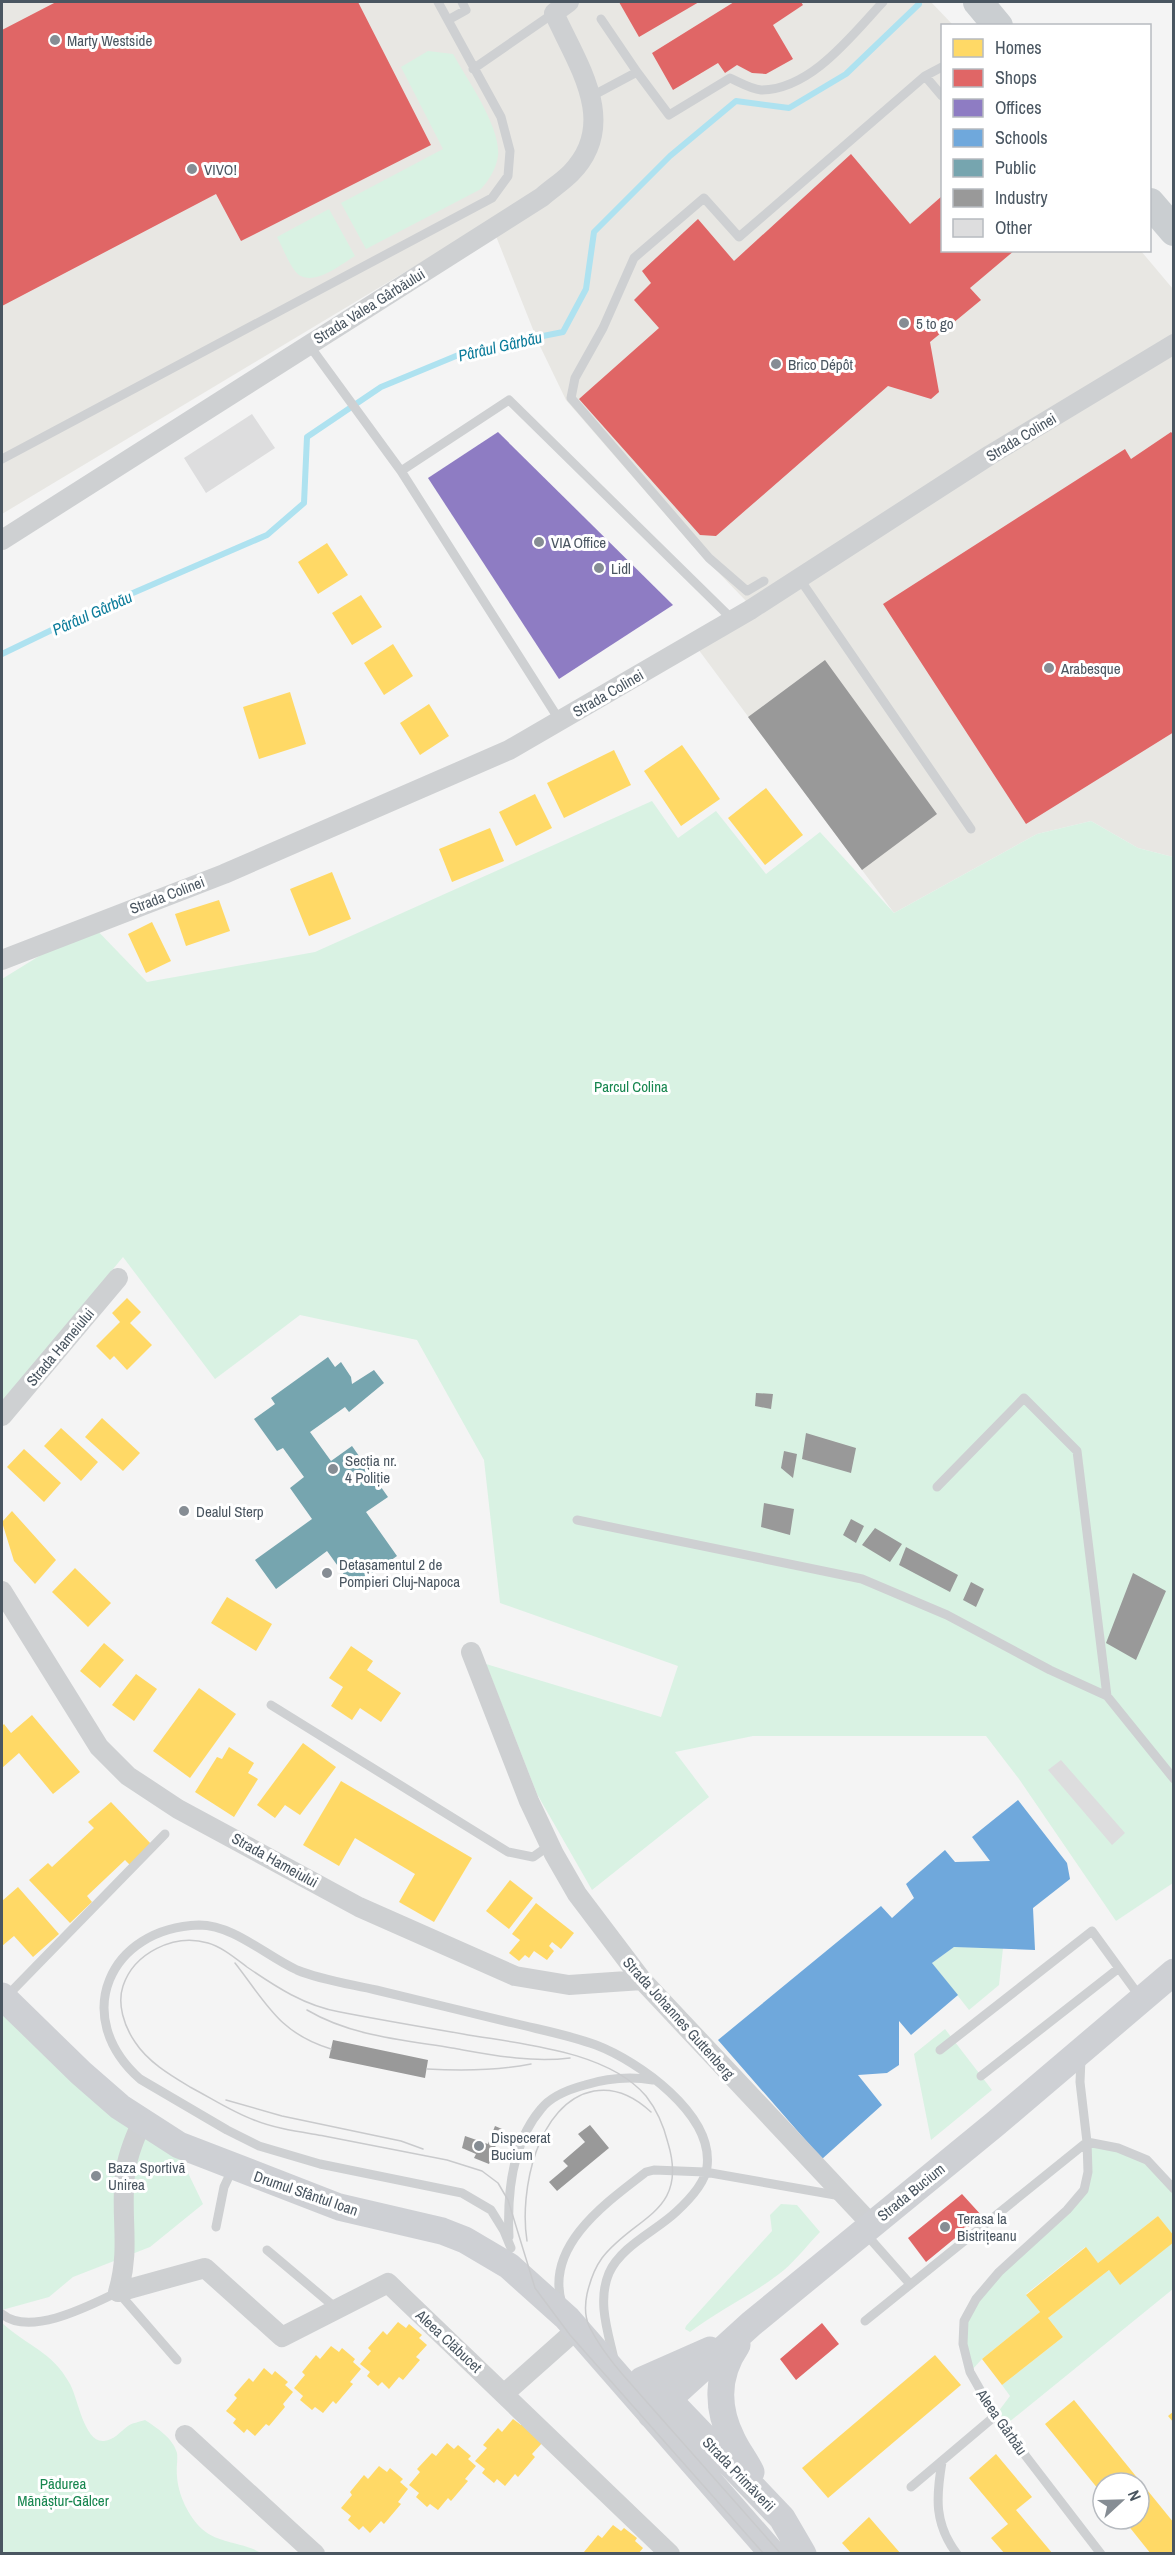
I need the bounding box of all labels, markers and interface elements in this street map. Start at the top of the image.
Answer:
legend [941,24,1151,252]
place label: Marty Westside [67,30,152,51]
marker: Marty Westside [48,33,62,47]
text: Homes [995,35,1042,60]
text: Shops [995,65,1037,90]
text: Offices [995,95,1042,120]
text: Schools [995,125,1048,150]
text: Public [995,155,1036,180]
place label: VIVO! [204,159,237,180]
marker: VIVO! [185,162,199,176]
text: Industry [995,185,1048,210]
text: Other [995,215,1032,240]
street label: Strada Valea Gârbăului [309,263,429,349]
place label: 5 to go [916,313,954,334]
marker: 5 to go [897,316,911,330]
water label: Pârâul Gârbău [456,326,544,366]
place label: Brico Dépôt [788,354,854,375]
marker: Brico Dépôt [769,357,783,371]
street label: Strada Colinei [982,408,1060,466]
place label: VIA Office [551,532,606,553]
marker: VIA Office [532,535,546,549]
place label: Lidl [611,558,631,579]
marker: Lidl [592,561,606,575]
water label: Pârâul Gârbău [49,586,135,640]
place label: Arabesque [1060,658,1121,679]
marker: Arabesque [1042,661,1056,675]
street label: Strada Colinei [569,664,647,722]
street label: Strada Colinei [127,871,207,919]
park label: Parcul Colina [594,1076,668,1097]
street label: Strada Hameiului [21,1304,99,1390]
place label: Secția nr. 4 Poliție [345,1450,397,1488]
marker: Secția nr. 4 Poliție [326,1462,340,1476]
place label: Dealul Sterp [196,1501,264,1522]
marker: Dealul Sterp [177,1504,191,1518]
place label: Detașamentul 2 de Pompieri Cluj-Napoca [339,1554,460,1592]
marker: Detașamentul 2 de Pompieri Cluj-Napoca [320,1566,334,1580]
street label: Strada Hameiului [228,1828,322,1892]
street label: Strada Johannes Guttenberg [618,1952,740,2084]
place label: Dispecerat Bucium [491,2127,551,2165]
marker: Dispecerat Bucium [472,2139,486,2153]
place label: Baza Sportivă Unirea [108,2157,185,2195]
street label: Strada Bucium [873,2158,949,2226]
street label: Drumul Sfântul Ioan [251,2165,361,2221]
marker: Baza Sportivă Unirea [89,2169,103,2183]
place label: Terasa la Bistrițeanu [957,2208,1017,2246]
marker: Terasa la Bistrițeanu [938,2220,952,2234]
street label: Aleea Clăbucet [411,2304,487,2378]
street label: Aleea Gârbău [971,2384,1032,2459]
street label: Strada Primăverii [698,2432,780,2516]
north arrow [1091,2471,1151,2531]
park label: Pădurea Mănăștur-Gălcer [17,2473,109,2511]
text: N [1123,2487,1147,2504]

